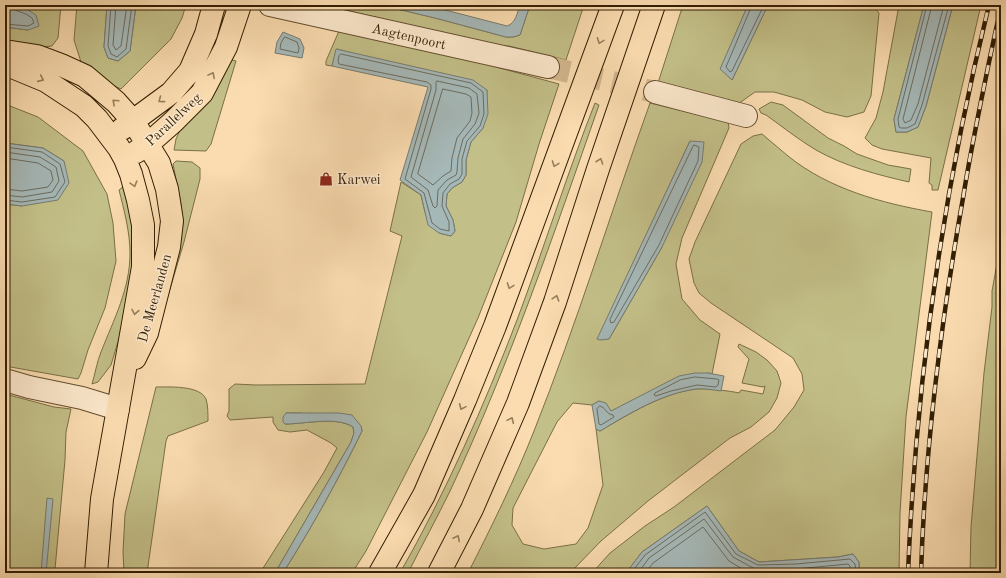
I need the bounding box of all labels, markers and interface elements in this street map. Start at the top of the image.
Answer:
street label: Aagtenpoort [370,22,447,52]
one-way arrow [596,38,604,45]
one-way arrow [207,71,214,79]
one-way arrow [37,74,44,82]
street label: Parallelweg [143,90,205,149]
one-way arrow [158,95,165,102]
one-way arrow [113,100,120,107]
one-way arrow [596,158,604,165]
one-way arrow [552,160,560,167]
shop icon: Karwei [318,171,334,187]
place label: Karwei [337,173,381,187]
one-way arrow [129,180,138,187]
street label: De Meerlanden [136,252,174,344]
one-way arrow [507,282,515,289]
one-way arrow [551,295,560,302]
one-way arrow [131,309,140,315]
one-way arrow [459,403,467,410]
one-way arrow [506,417,514,425]
one-way arrow [452,535,460,543]

